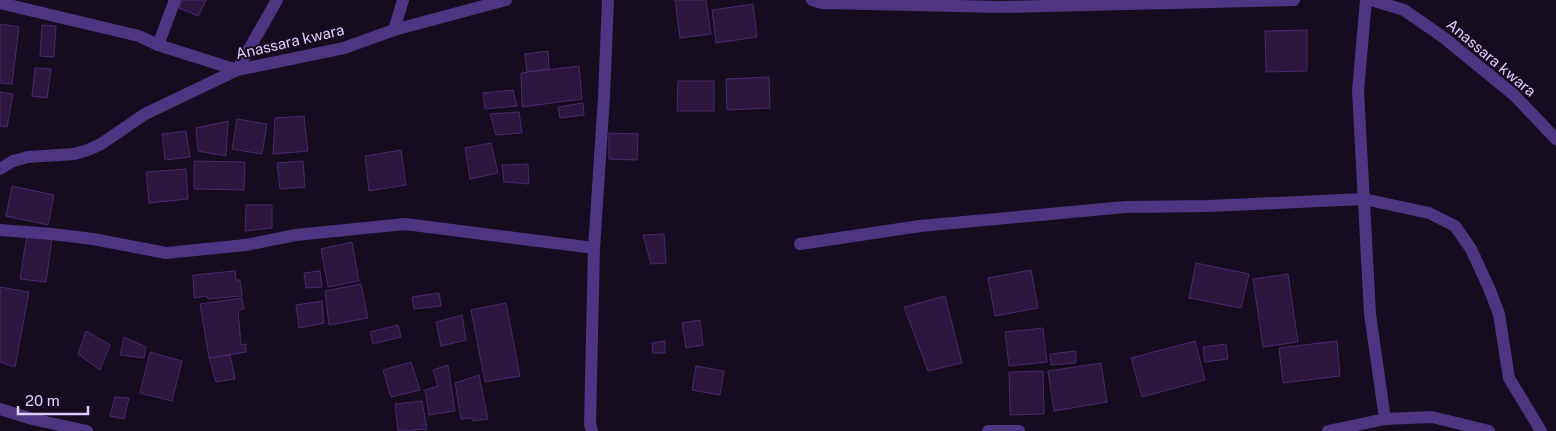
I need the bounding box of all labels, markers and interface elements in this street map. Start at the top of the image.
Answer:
street label: Anassara kwara [1443,15,1539,100]
street label: Anassara kwara [234,21,346,62]
scale bar [18,384,88,416]
text: 20 m [25,392,60,409]

